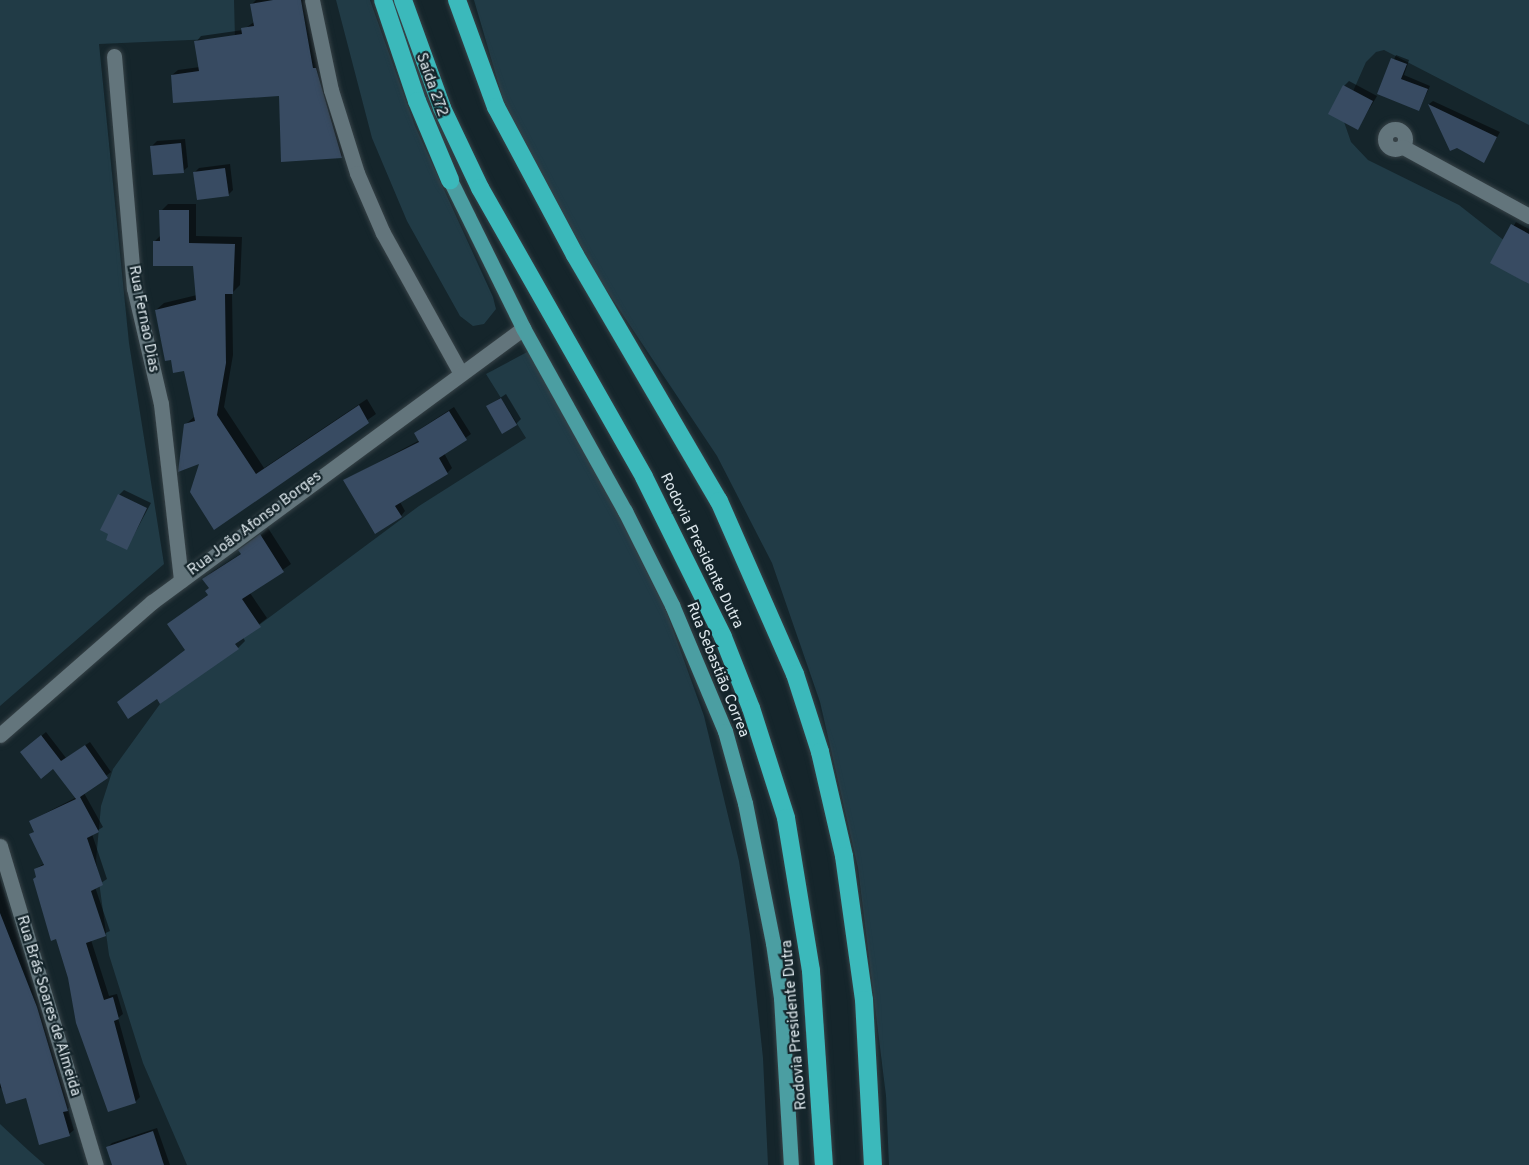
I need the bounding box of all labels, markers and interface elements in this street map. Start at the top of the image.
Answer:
street label: Saída 272 [411,51,451,119]
street label: Rua Fernao Dias [124,264,162,374]
street label: Rua João Afonso Borges [184,468,326,580]
street label: Rodovia Presidente Dutra [656,470,746,632]
street label: Rua Sebastião Correa [682,600,752,740]
street label: Rua Brás Soares de Almeida [12,913,84,1099]
street label: Rodovia Presidente Dutra [779,939,811,1111]

